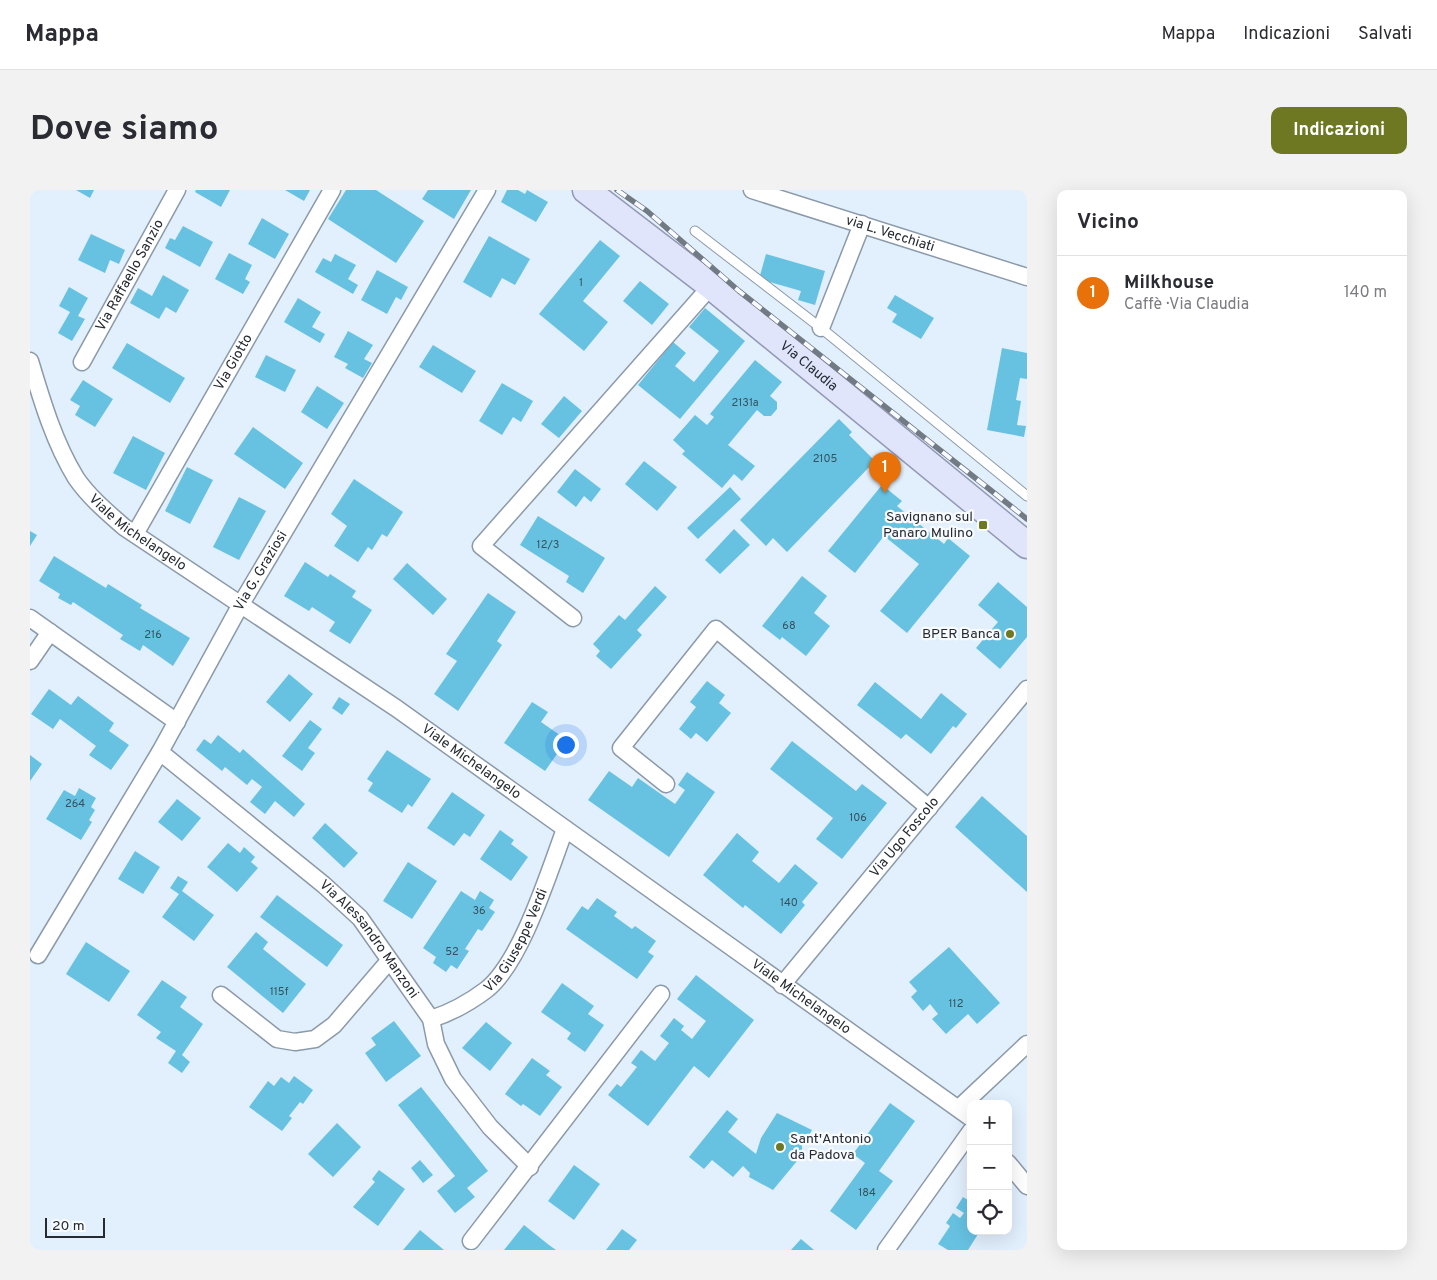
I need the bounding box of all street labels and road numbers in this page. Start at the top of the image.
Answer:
street label: via L. Vecchiati [844,212,937,256]
street label: Via Raffaello Sanzio [92,216,168,334]
street label: Via Giotto [211,331,256,393]
street label: Via Claudia [776,337,841,395]
street label: Viale Michelangelo [85,491,190,575]
street label: Via G. Graziosi [230,528,291,614]
street label: Viale Michelangelo [418,720,524,803]
street label: Via Ugo Foscolo [866,793,943,881]
street label: Via Alessandro Manzoni [316,876,422,1002]
street label: Via Giuseppe Verdi [480,886,551,996]
street label: Viale Michelangelo [748,956,854,1038]

